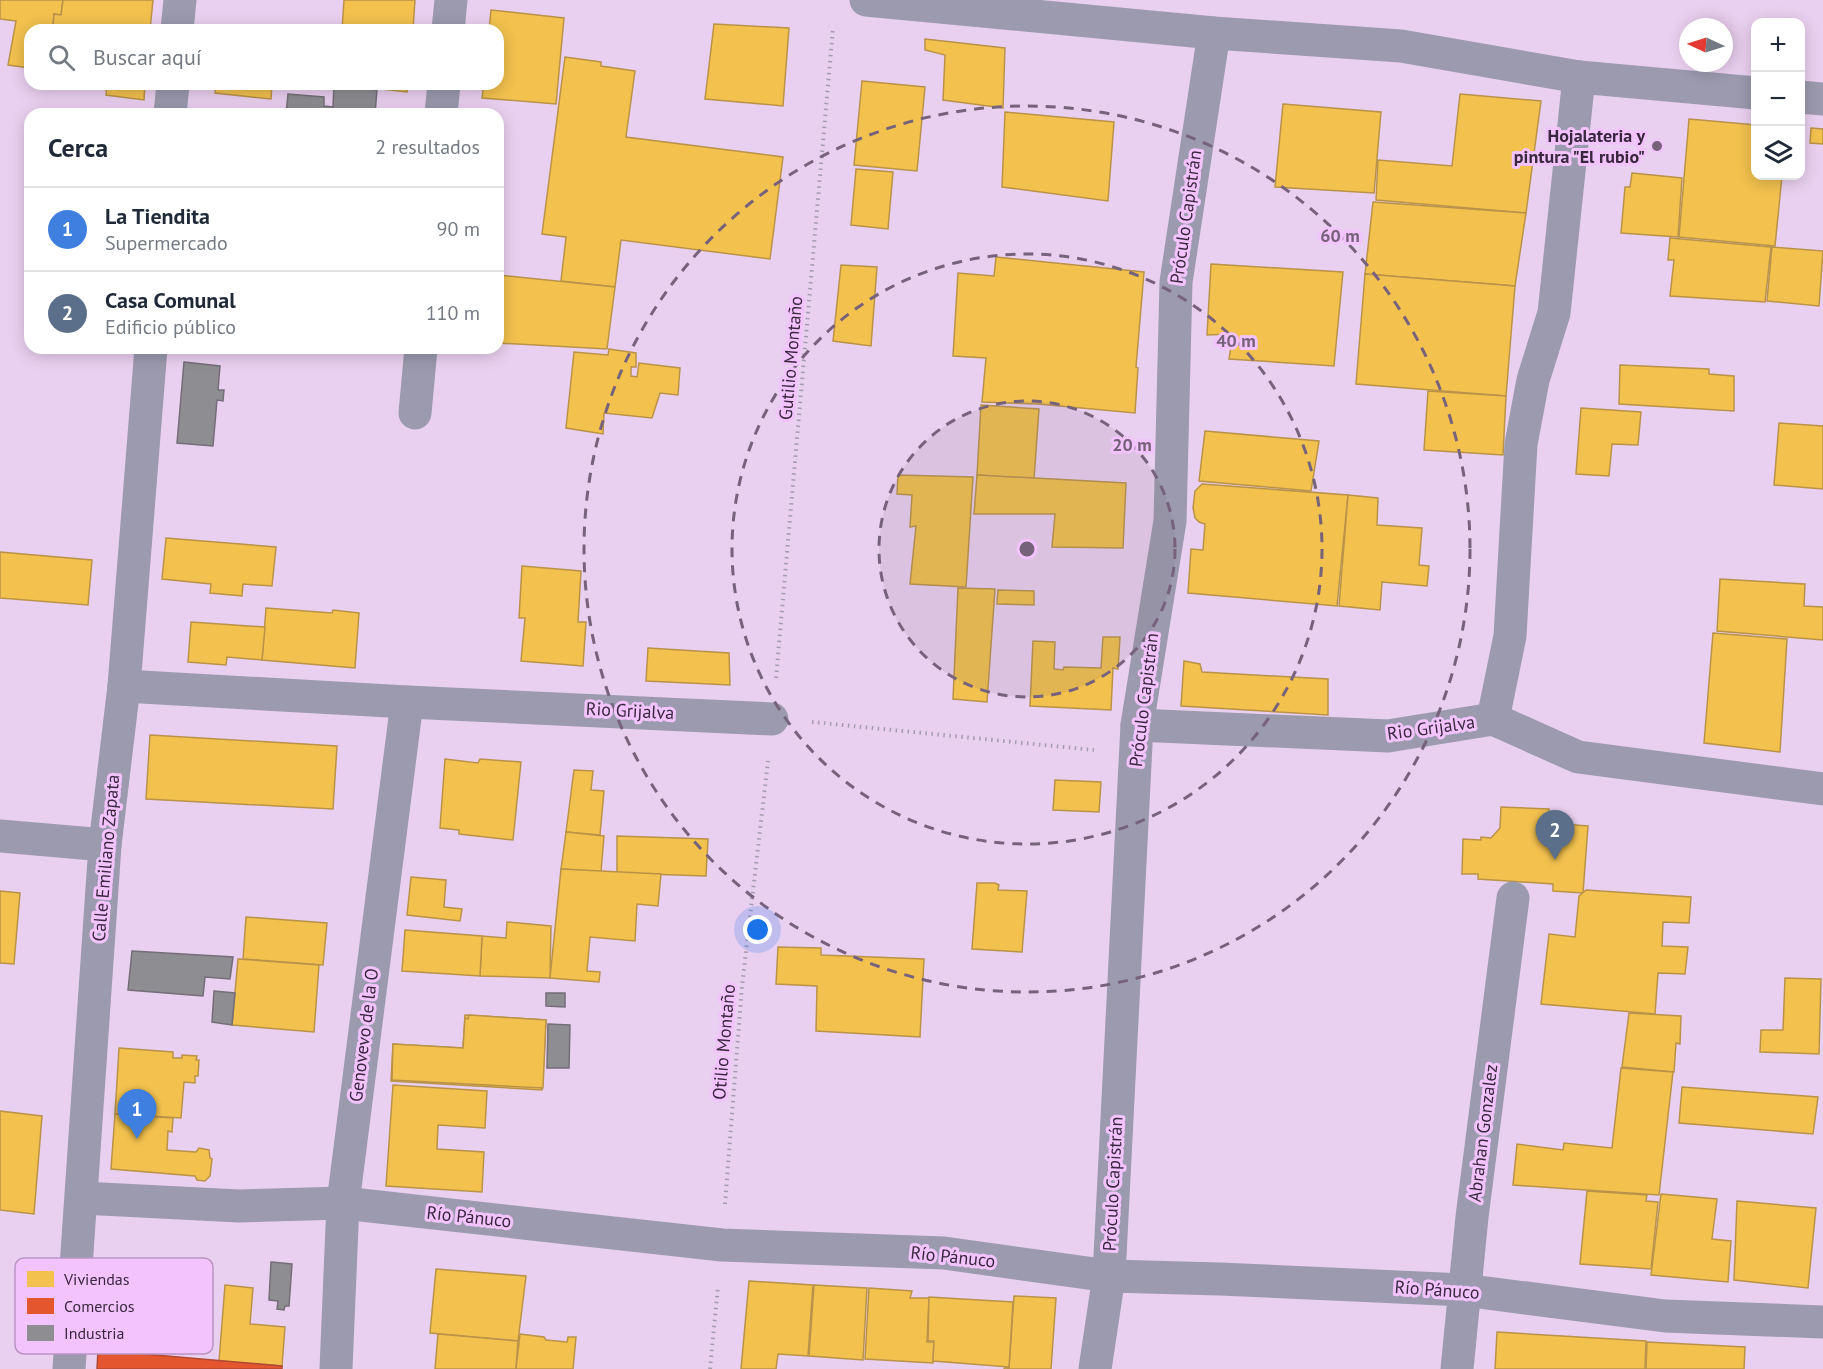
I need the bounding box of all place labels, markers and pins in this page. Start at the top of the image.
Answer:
place label: Hojalateria y pintura "El rubio" [1514,124,1645,168]
marker: Hojalateria y pintura "El rubio" [1650,139,1664,153]
centre of rings [1017,539,1037,559]
pin: 2 [1536,810,1574,860]
pin: 1 [118,1090,156,1139]

